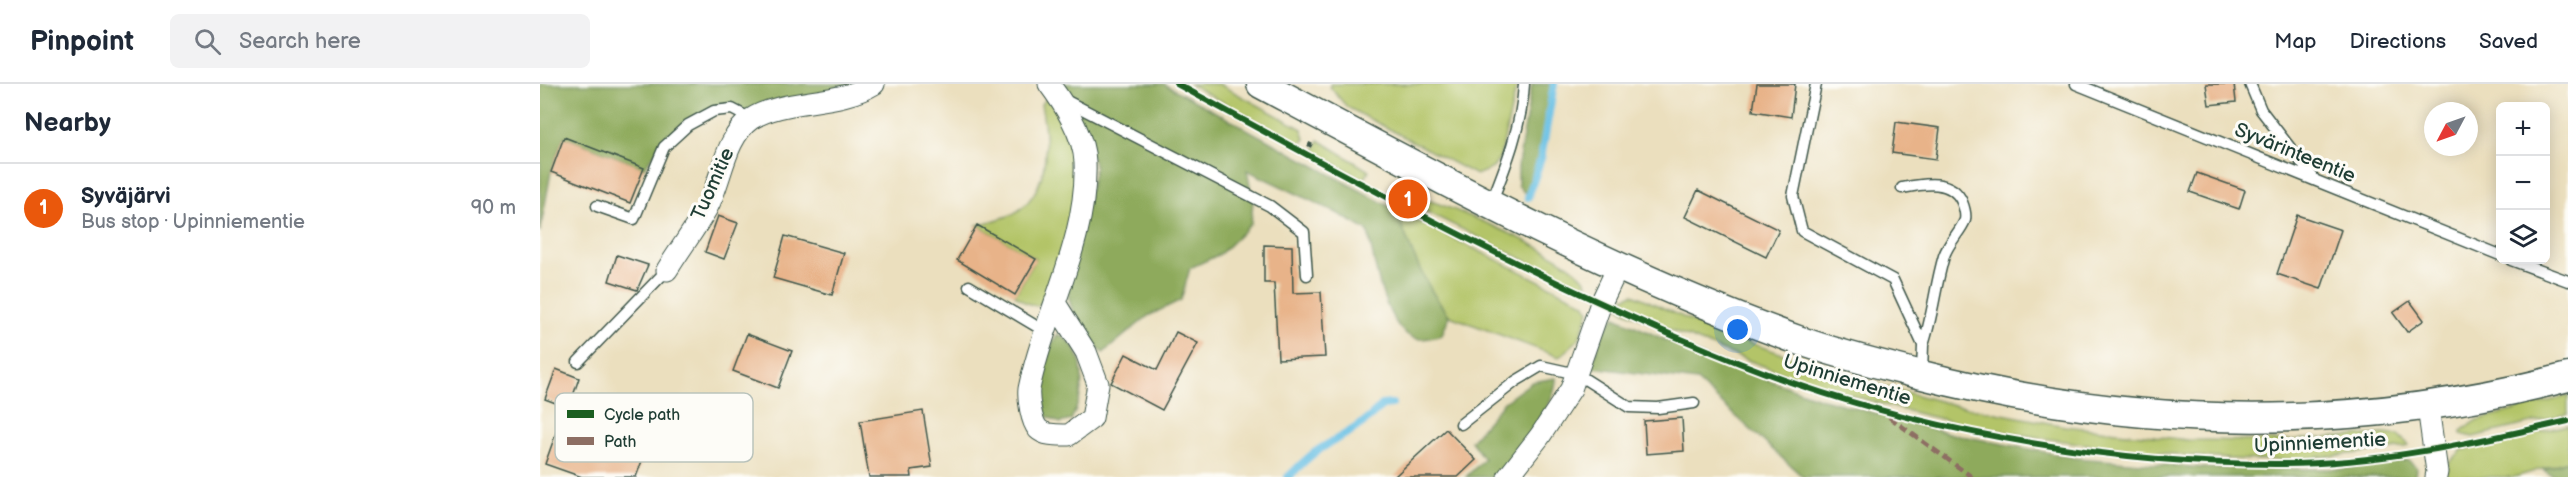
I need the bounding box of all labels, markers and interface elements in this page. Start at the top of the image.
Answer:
search box [170,14,590,68]
text: Pinpoint [30,25,134,58]
icon: search [191,25,224,58]
text: Search here [239,28,361,55]
text: Map [2274,29,2317,54]
text: Directions [2350,29,2446,54]
text: Saved [2479,29,2538,54]
north arrow [2424,102,2478,156]
map controls [2496,102,2550,264]
button: + [2496,102,2550,156]
text: Nearby [24,108,111,139]
street label: Syvärinteentie [2231,118,2359,188]
street label: Tuomitie [686,144,740,224]
button: − [2496,156,2550,210]
pin: 1 [1388,176,1428,222]
text: Syväjärvi [81,183,171,210]
text: 1 [39,196,48,220]
text: 90 m [471,196,516,220]
text: Bus stop · Upinniementie [81,210,305,234]
button: layers [2496,210,2550,264]
your location [1723,315,1752,344]
street label: Upinniementie [1780,349,1914,411]
legend [555,393,753,462]
text: Cycle path [604,406,680,425]
street label: Upinniementie [2253,428,2387,458]
text: Path [604,433,636,452]

